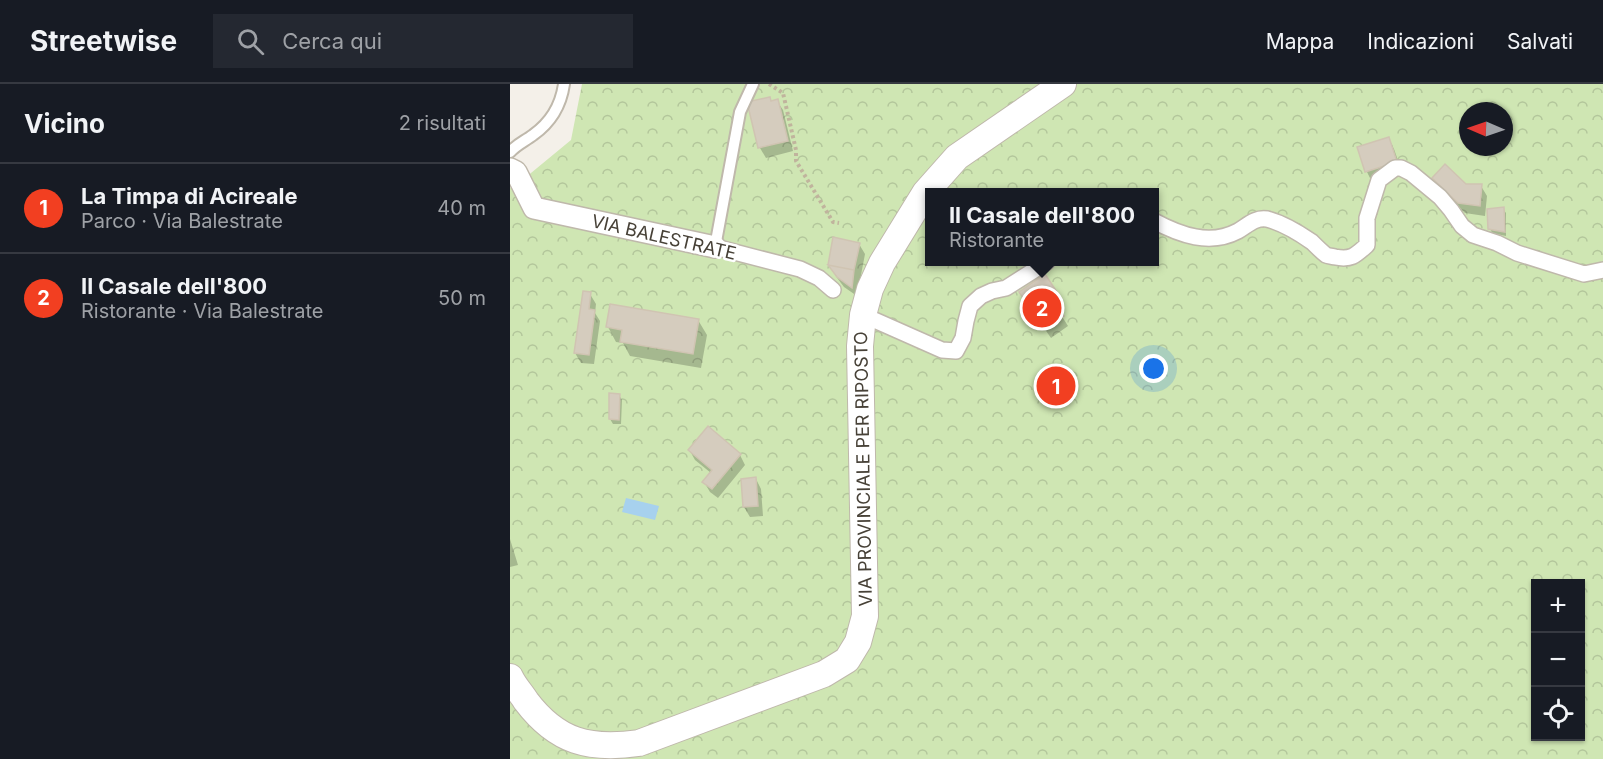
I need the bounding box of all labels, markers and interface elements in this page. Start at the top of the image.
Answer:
search box [213,14,633,68]
text: Streetwise [30,24,177,58]
icon: search [234,25,267,58]
text: Cerca qui [282,28,382,54]
text: Mappa [1266,29,1334,54]
text: Indicazioni [1367,29,1474,54]
text: Salvati [1507,29,1573,54]
north arrow [1459,102,1513,156]
text: Vicino [24,108,105,139]
text: 2 risultati [399,111,486,135]
text: La Timpa di Acireale [81,183,298,209]
popup [925,188,1159,266]
text: 1 [39,196,48,220]
text: 40 m [437,196,486,220]
text: Il Casale dell'800 [949,202,1135,228]
text: Parco · Via Balestrate [81,209,283,233]
street label: VIA BALESTRATE [590,210,738,264]
text: Ristorante [949,228,1044,252]
text: Il Casale dell'800 [81,273,267,299]
text: 2 [37,286,50,310]
text: 50 m [438,286,486,310]
pin: 2 [1022,286,1062,330]
text: Ristorante · Via Balestrate [81,299,323,323]
street label: VIA PROVINCIALE PER RIPOSTO [850,331,876,607]
your location [1139,354,1168,383]
pin: 1 [1036,364,1076,408]
map controls [1531,579,1585,741]
button: + [1531,579,1585,633]
button: − [1531,633,1585,687]
button: locate [1531,687,1585,741]

